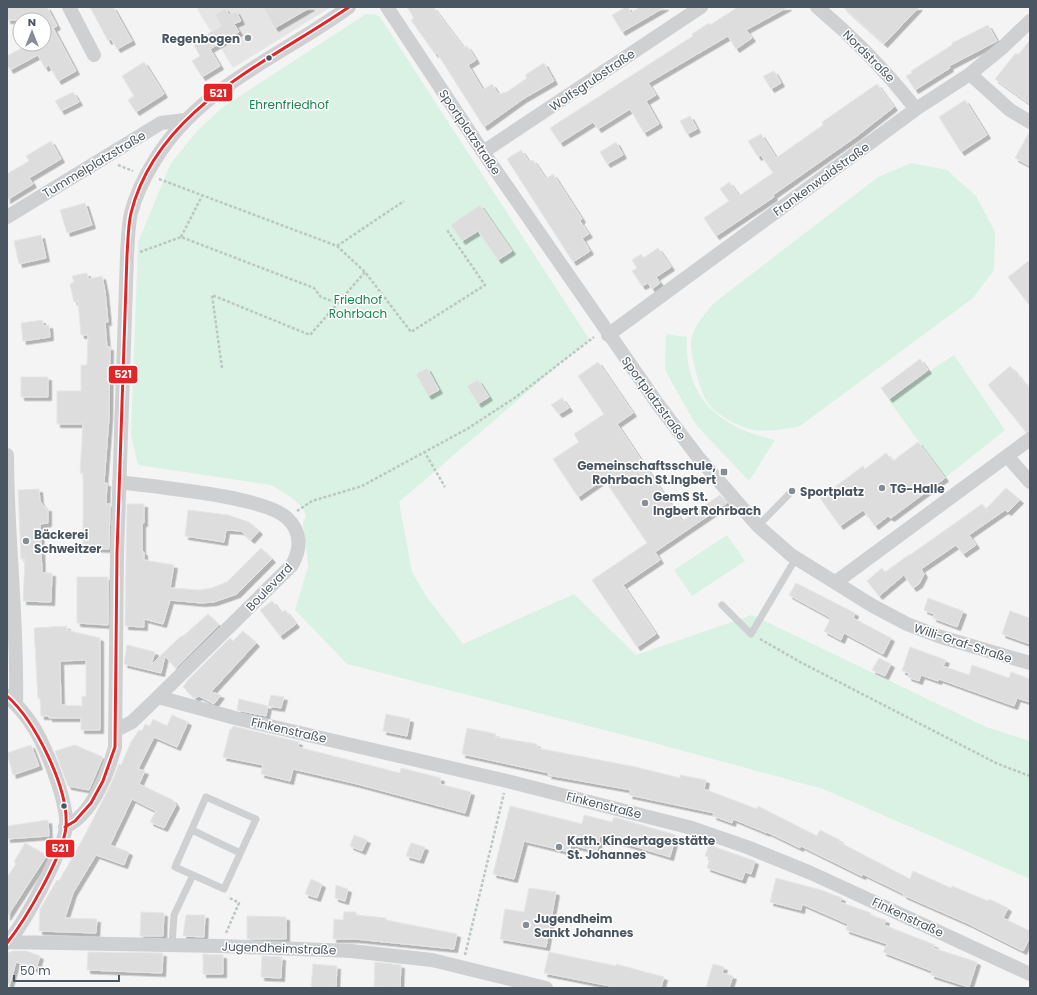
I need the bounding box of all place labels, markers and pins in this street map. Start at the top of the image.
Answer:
place label: Regenbogen [162,30,240,47]
marker: Regenbogen [243,33,253,43]
unlabelled marker [264,53,274,63]
place label: Gemeinschaftsschule, Rohrbach St.Ingbert [577,457,716,488]
marker: Gemeinschaftsschule, Rohrbach St.Ingbert [719,467,729,477]
place label: TG-Halle [890,480,945,497]
place label: Sportplatz [800,483,864,500]
marker: TG-Halle [877,483,887,493]
marker: Sportplatz [787,486,797,496]
place label: GemS St. Ingbert Rohrbach [653,488,761,519]
marker: GemS St. Ingbert Rohrbach [640,498,650,508]
place label: Bäckerei Schweitzer [34,526,101,557]
marker: Bäckerei Schweitzer [21,536,31,546]
unlabelled marker [59,801,69,811]
place label: Kath. Kindertagesstätte St. Johannes [567,832,716,863]
marker: Kath. Kindertagesstätte St. Johannes [554,842,564,852]
place label: Jugendheim Sankt Johannes [534,910,634,941]
marker: Jugendheim Sankt Johannes [521,920,531,930]

